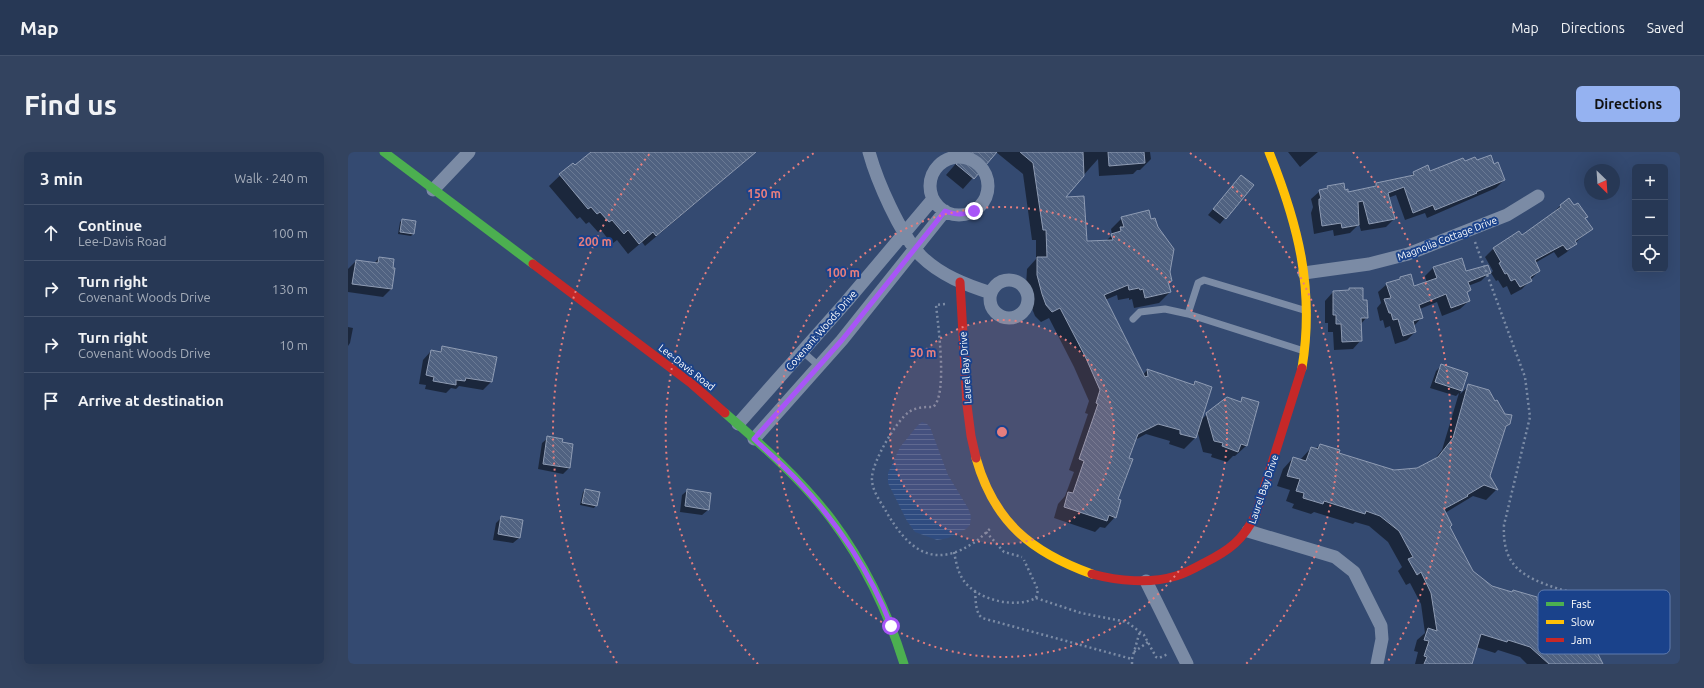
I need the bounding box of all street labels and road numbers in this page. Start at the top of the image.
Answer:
street label: Magnolia Cottage Drive [1396,214,1499,263]
street label: Covenant Woods Drive [784,288,859,372]
street label: Laurel Bay Drive [957,331,974,404]
street label: Lee-Davis Road [656,342,717,393]
street label: Laurel Bay Drive [1246,453,1280,525]

